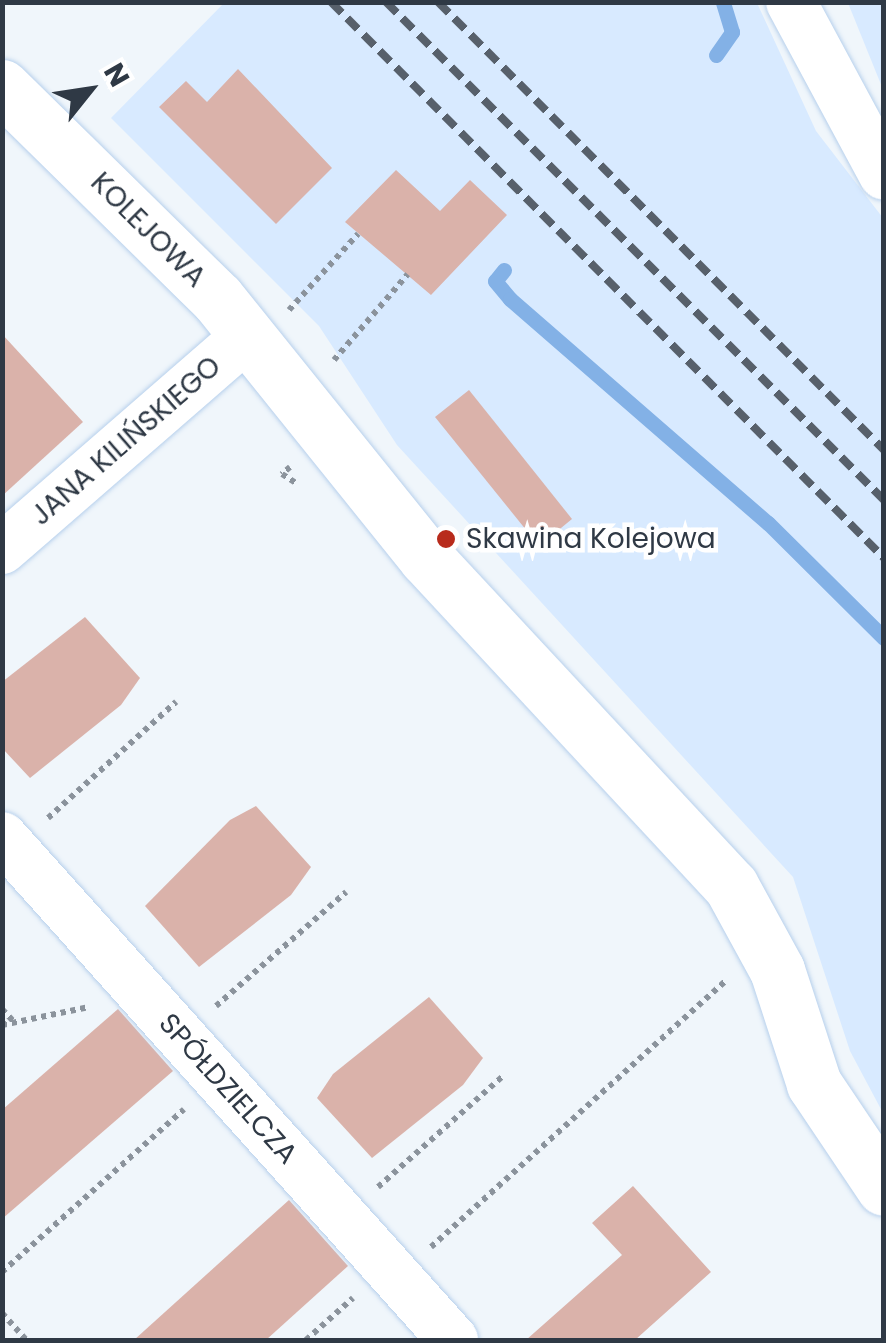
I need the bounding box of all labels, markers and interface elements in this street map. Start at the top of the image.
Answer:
north arrow [40,40,140,140]
text: N [94,56,139,94]
street label: KOLEJOWA [84,166,212,294]
street label: JANA KILIŃSKIEGO [24,349,228,533]
place label: Skawina Kolejowa [466,522,716,556]
marker: Skawina Kolejowa [435,528,457,550]
street label: SPÓŁDZIELCZA [152,1007,304,1171]

